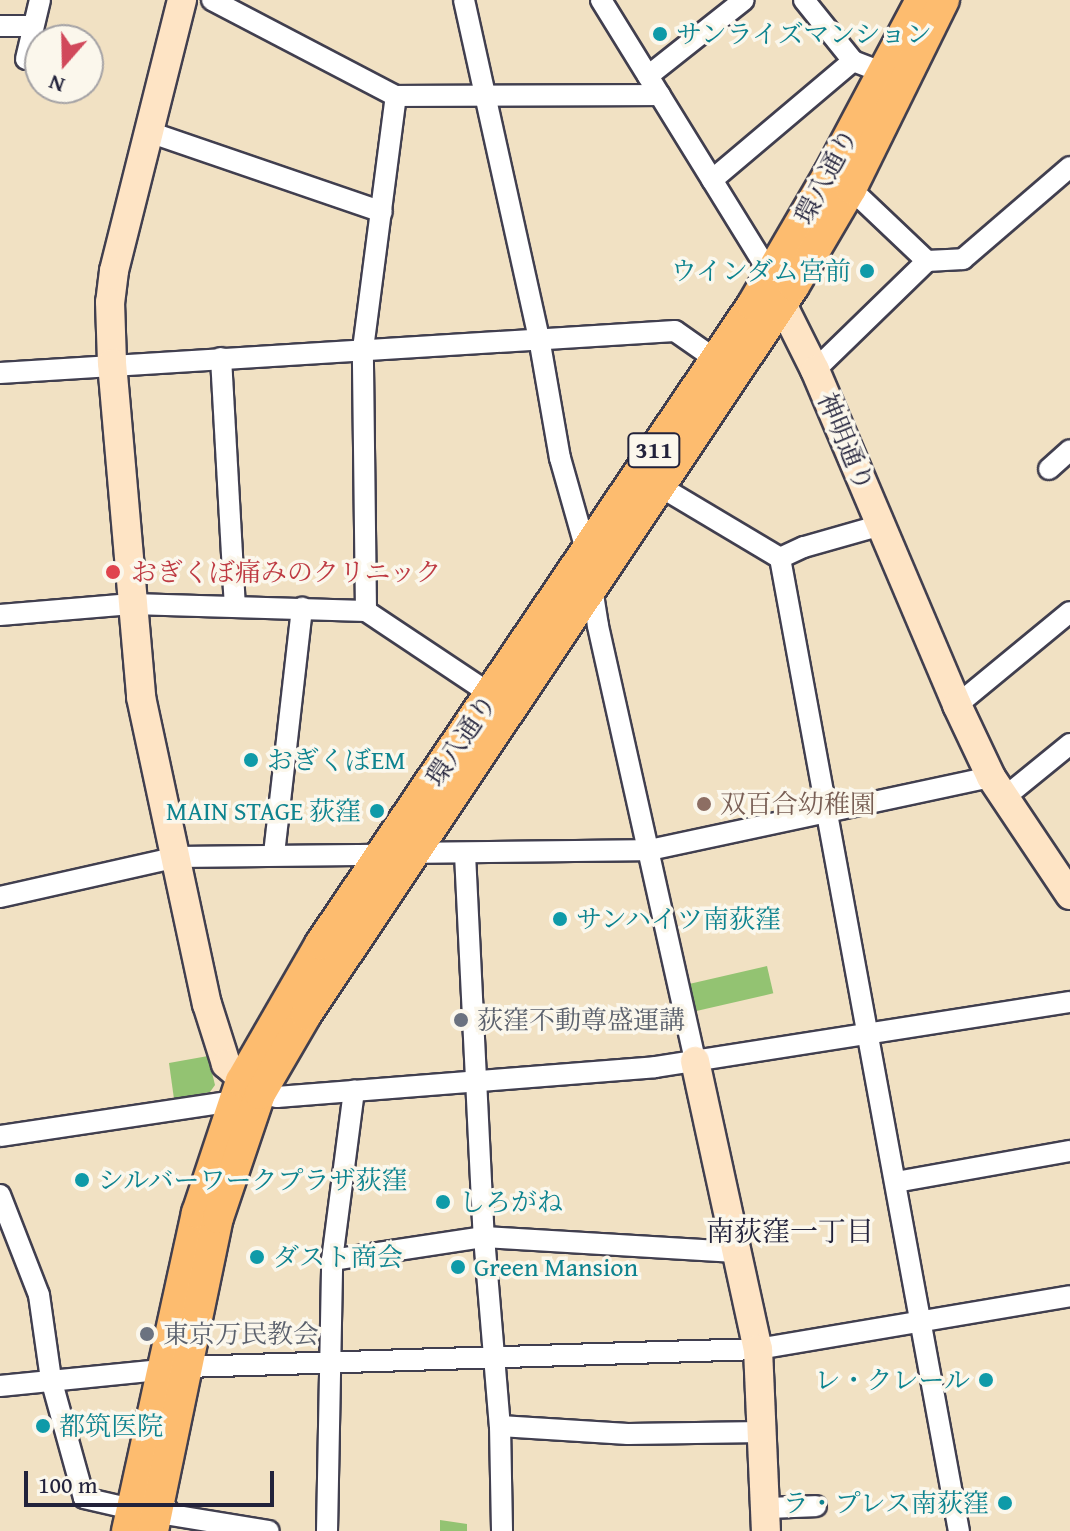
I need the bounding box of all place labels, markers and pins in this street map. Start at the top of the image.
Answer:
place label: サンライズマンション [676,18,936,50]
marker: サンライズマンション [651,25,669,43]
place label: ウインダム宮前 [669,255,851,287]
marker: ウインダム宮前 [858,262,876,280]
place label: おぎくぼ痛みのクリニック [131,556,443,588]
marker: おぎくぼ痛みのクリニック [102,561,124,583]
place label: おぎくぼEM [267,744,405,776]
marker: おぎくぼEM [242,751,260,769]
place label: 双百合幼稚園 [720,788,876,820]
place label: MAIN STAGE 荻窪 [166,795,361,827]
marker: 双百合幼稚園 [695,795,713,813]
marker: MAIN STAGE 荻窪 [368,802,386,820]
place label: サンハイツ南荻窪 [576,903,784,935]
marker: サンハイツ南荻窪 [551,910,569,928]
place label: 荻窪不動尊盛運講 [477,1004,685,1036]
marker: 荻窪不動尊盛運講 [452,1011,470,1029]
place label: シルバーワークプラザ荻窪 [98,1164,410,1196]
marker: シルバーワークプラザ荻窪 [73,1171,91,1189]
place label: しろがね [459,1186,563,1218]
marker: しろがね [434,1193,452,1211]
place label: ダスト商会 [273,1241,403,1273]
marker: ダスト商会 [248,1248,266,1266]
place label: Green Mansion [474,1251,638,1283]
marker: Green Mansion [449,1258,467,1276]
place label: 東京万民教会 [163,1318,319,1350]
marker: 東京万民教会 [138,1325,156,1343]
place label: レ・クレール [814,1364,970,1396]
marker: レ・クレール [977,1371,995,1389]
place label: 都筑医院 [59,1410,163,1442]
marker: 都筑医院 [34,1417,52,1435]
place label: ラ・プレス南荻窪 [781,1487,989,1519]
marker: ラ・プレス南荻窪 [996,1494,1014,1512]

